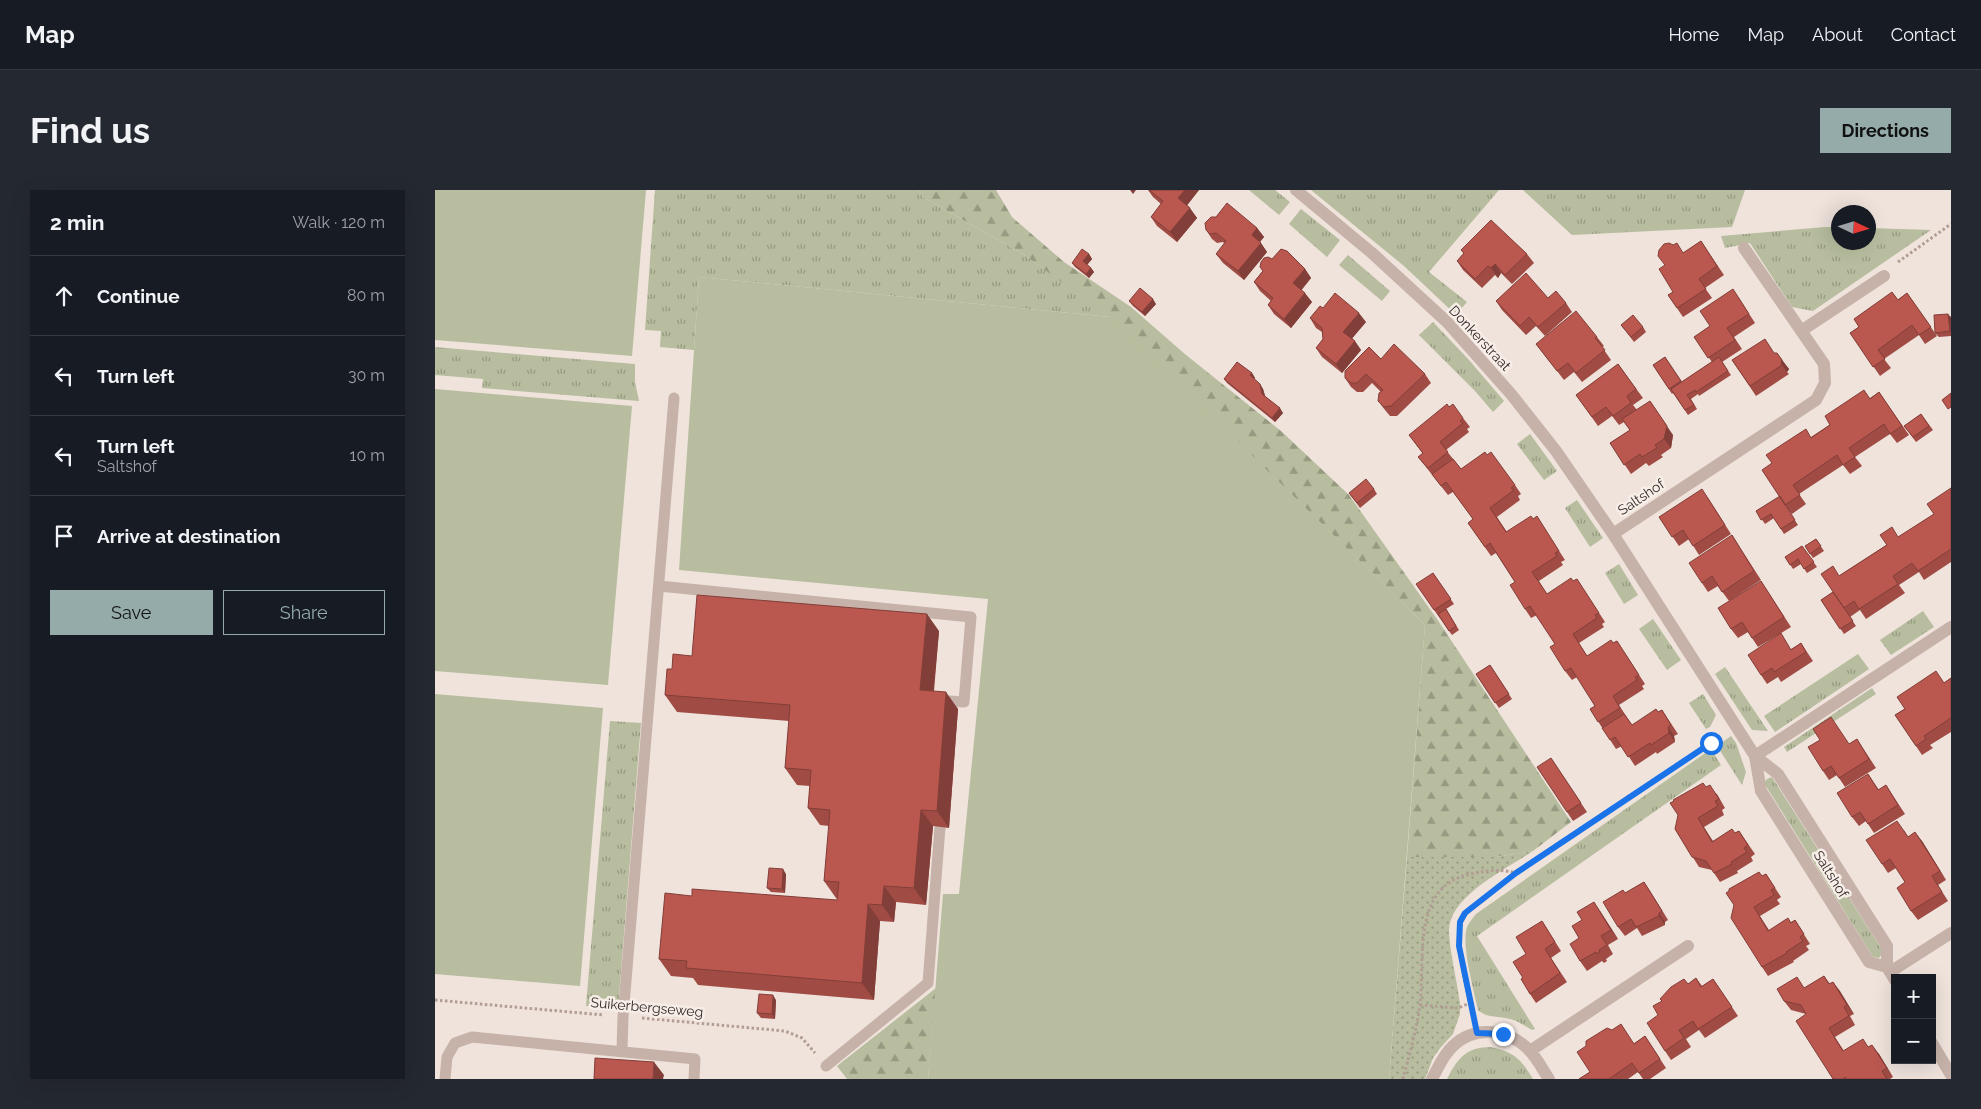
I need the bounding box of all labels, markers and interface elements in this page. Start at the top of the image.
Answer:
text: Map [25,20,75,49]
text: Home [1668,24,1719,45]
text: Map [1747,24,1784,45]
text: About [1812,24,1863,45]
text: Contact [1891,24,1956,45]
button: Directions [1820,108,1951,153]
text: Find us [30,110,150,151]
north arrow [1831,205,1876,250]
text: 2 min [50,210,104,235]
text: Walk · 120 m [293,213,385,232]
icon: ahead [50,282,78,310]
text: Continue [97,285,180,307]
text: 80 m [347,286,385,305]
street label: Donkerstraat [1446,302,1514,374]
icon: left [50,362,78,390]
text: Turn left [97,365,174,387]
text: 30 m [348,366,385,385]
text: Turn left [97,435,174,457]
icon: left [50,442,78,470]
text: 10 m [350,446,385,465]
text: Saltshof [97,457,157,476]
street label: Saltshof [1615,475,1668,518]
icon: arrive [50,522,78,550]
text: Arrive at destination [97,525,281,547]
button: Save [50,590,213,635]
button: Share [223,590,385,635]
route start [1700,732,1723,755]
street label: Saltshof [1810,848,1852,902]
map controls [1891,974,1936,1064]
button: + [1891,974,1936,1019]
street label: Suikerbergseweg [590,994,704,1020]
button: − [1891,1019,1936,1064]
route end [1492,1023,1515,1046]

